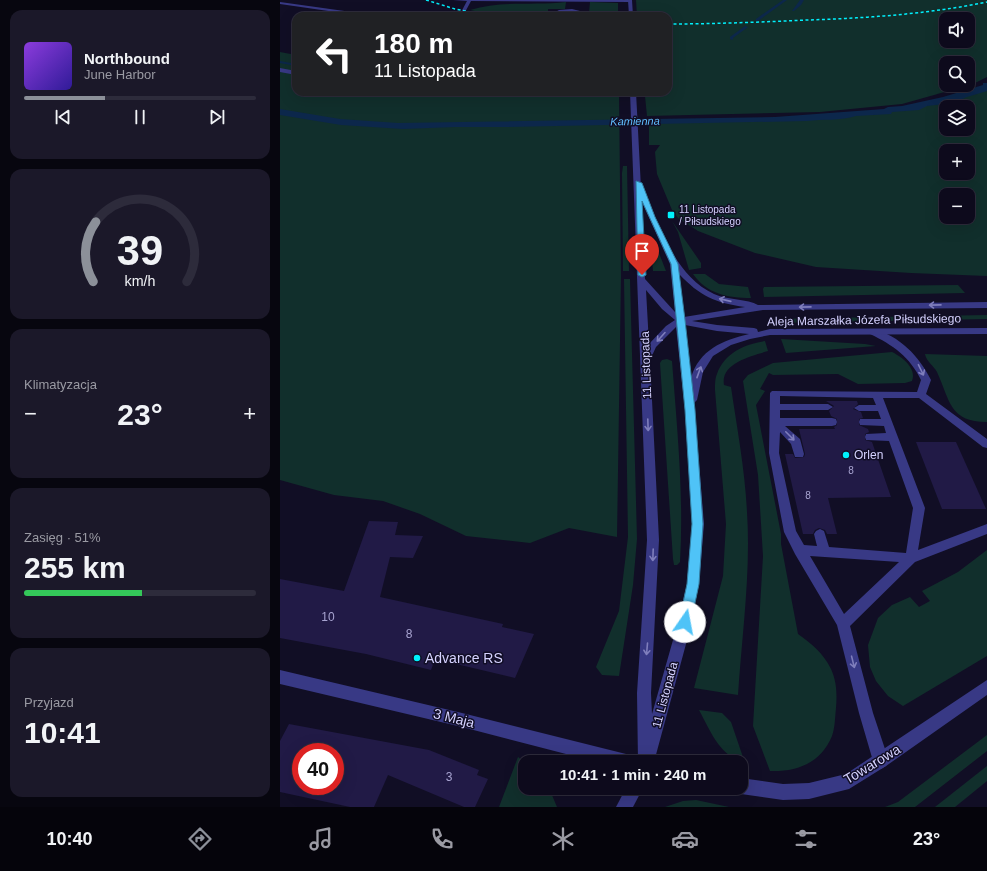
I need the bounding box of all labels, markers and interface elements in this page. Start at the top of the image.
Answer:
map controls [939,12,975,224]
button: sound [939,12,975,48]
icon: left [308,28,360,80]
text: 180 m [374,28,453,59]
text: Northbound [84,50,170,67]
button: search [939,56,975,92]
text: 11 Listopada [374,61,476,81]
text: June Harbor [84,67,156,82]
button: layers [939,100,975,136]
icon: previous [52,106,74,128]
icon: pause [129,106,151,128]
icon: next [206,106,228,128]
water label: Kamienna [610,115,660,127]
button: + [939,144,975,180]
button: − [939,188,975,224]
place label: 11 Listopada / Piłsudskiego [679,204,741,227]
marker: 11 Listopada / Piłsudskiego [666,210,676,220]
text: 39 [117,227,163,274]
pin [625,234,659,275]
icon: arrive [631,240,653,262]
text: km/h [125,273,156,289]
one-way arrow [719,296,732,304]
one-way arrow [929,301,942,309]
one-way arrow [799,303,812,311]
street label: Aleja Marszałka Józefa Piłsudskiego [767,311,961,329]
street label: 11 Listopada [638,331,654,399]
one-way arrow [656,331,665,342]
one-way arrow [918,364,925,376]
one-way arrow [695,366,703,378]
text: Klimatyzacja [24,377,97,392]
text: 23° [117,398,163,431]
text: − [24,401,37,426]
text: + [243,401,256,426]
one-way arrow [644,418,652,431]
one-way arrow [785,432,795,441]
place label: Orlen [854,448,883,462]
marker: Orlen [841,450,851,460]
house number: 8 [848,465,854,476]
house number: 8 [805,490,811,501]
text: Zasięg · 51% [24,530,101,545]
one-way arrow [649,548,656,561]
text: 255 km [24,551,126,584]
position arrow [664,601,706,643]
house number: 10 [321,610,335,624]
house number: 8 [406,627,413,641]
one-way arrow [644,642,651,655]
place label: Advance RS [425,650,503,666]
marker: Advance RS [412,653,422,663]
one-way arrow [850,655,857,668]
street label: 11 Listopada [649,660,681,730]
text: Przyjazd [24,695,74,710]
street label: 3 Maja [432,705,477,731]
text: 10:41 [24,716,101,749]
street label: Towarowa [841,741,903,787]
speed limit sign: 40 [292,743,344,795]
text: 10:41 · 1 min · 240 m [560,766,706,783]
house number: 3 [446,770,453,784]
icon: directions [186,825,214,853]
icon: music [307,825,335,853]
icon: phone [428,825,456,853]
icon: climate [549,825,577,853]
icon: car [671,825,699,853]
icon: filters [792,825,820,853]
text: 10:40 [47,829,93,849]
text: 23° [913,829,940,849]

